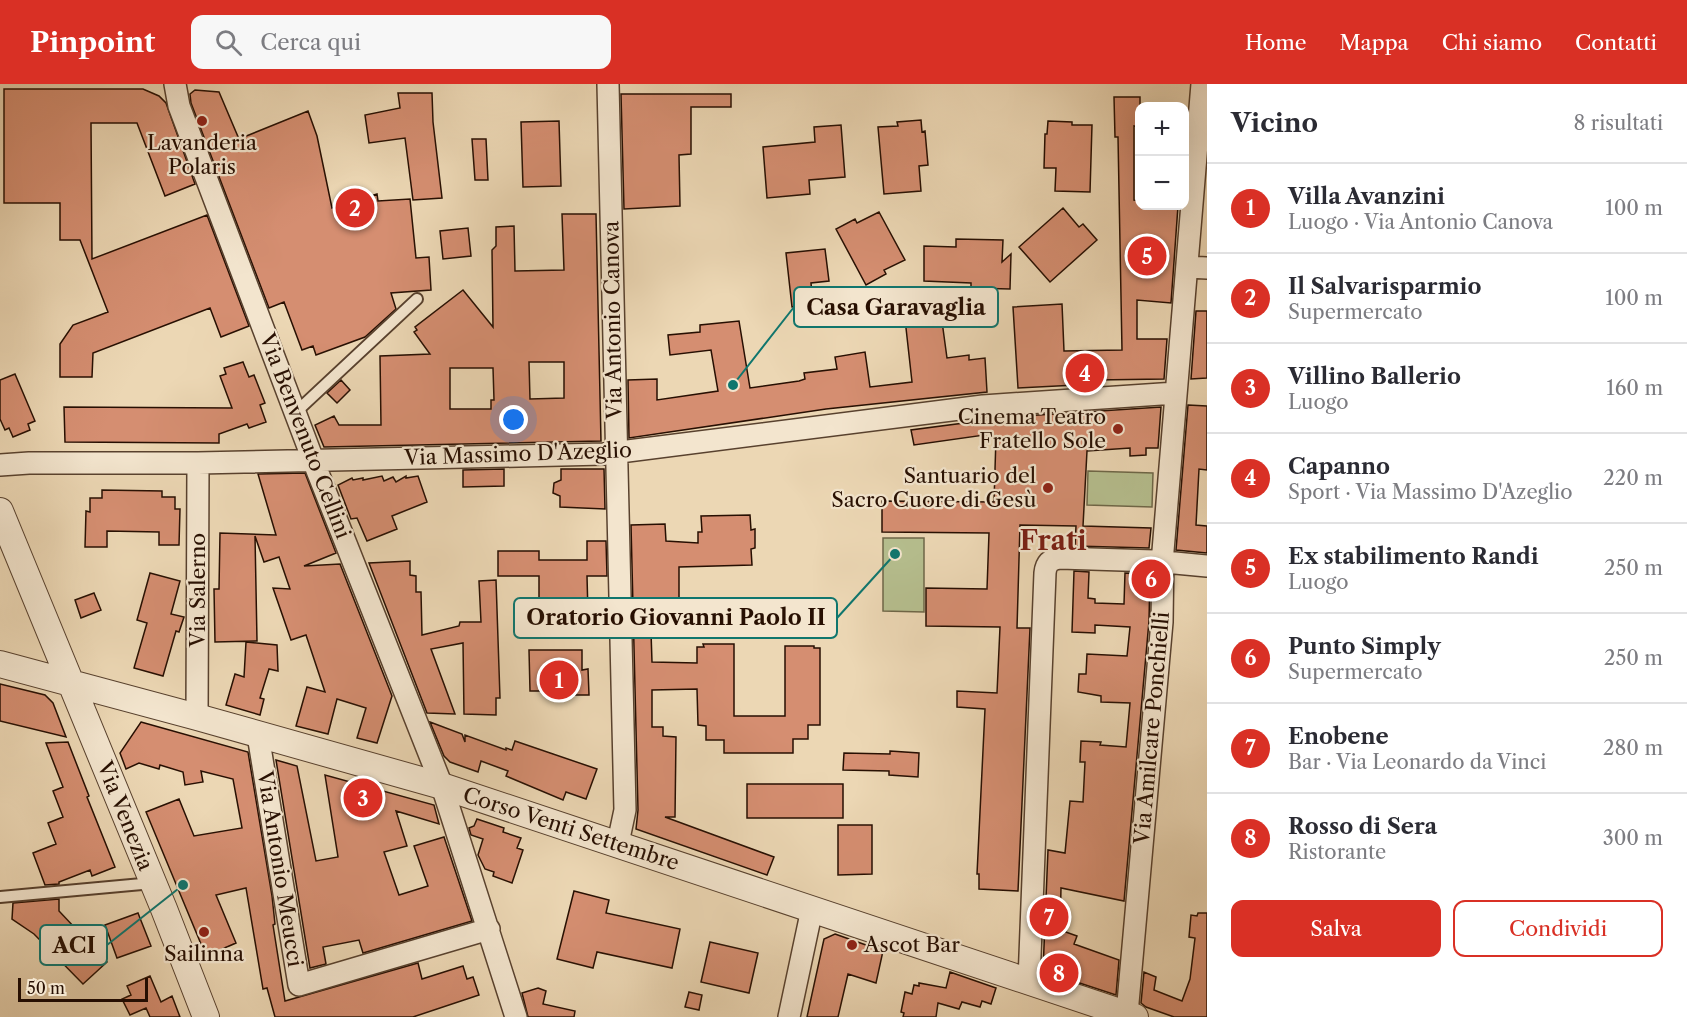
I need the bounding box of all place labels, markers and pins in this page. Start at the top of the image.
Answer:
marker: Lavanderia Polaris [195,114,209,128]
place label: Lavanderia Polaris [147,130,258,179]
pin: 2 [336,186,374,230]
pin: 5 [1128,234,1166,279]
callout: Casa Garavaglia [794,287,998,327]
pin: 4 [1066,350,1104,396]
place label: Cinema Teatro Fratello Sole [958,404,1106,453]
marker: Cinema Teatro Fratello Sole [1111,422,1125,436]
place label: Santuario del Sacro Cuore di Gesù [831,463,1036,512]
marker: Santuario del Sacro Cuore di Gesù [1041,481,1055,495]
pin: 6 [1132,556,1170,602]
callout: Oratorio Giovanni Paolo II [514,598,837,638]
pin: 1 [540,658,578,702]
pin: 3 [344,776,382,820]
pin: 7 [1030,894,1068,940]
callout: ACI [40,925,107,965]
marker: Sailinna [197,925,211,939]
place label: Ascot Bar [863,932,960,957]
marker: Ascot Bar [845,938,859,952]
place label: Sailinna [164,941,245,966]
pin: 8 [1040,950,1078,996]

